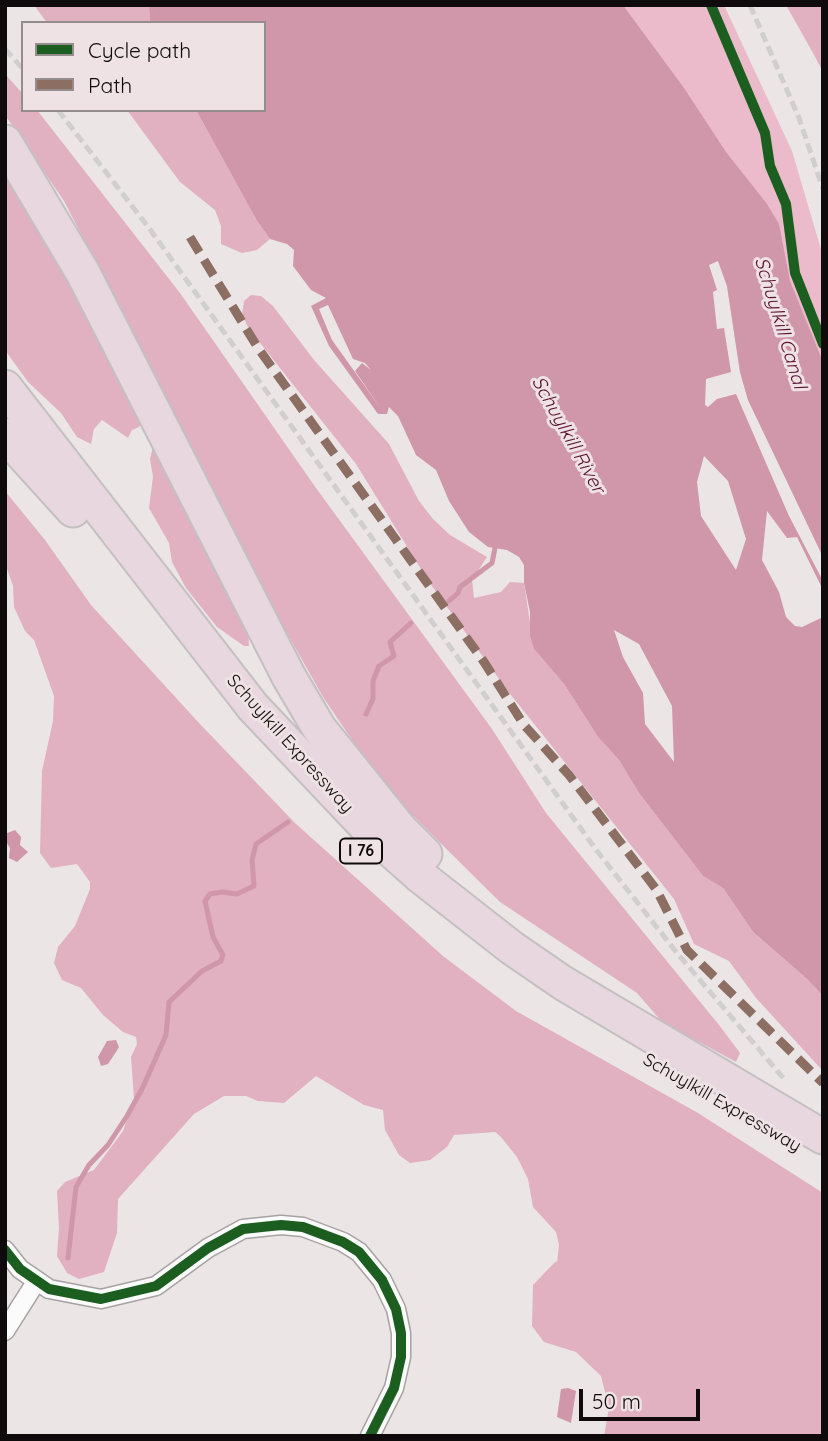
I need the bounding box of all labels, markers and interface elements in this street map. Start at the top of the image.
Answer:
legend [21,21,266,112]
text: Cycle path [88,37,191,63]
text: Path [88,72,132,98]
water label: Schuylkill Canal [749,255,811,391]
water label: Schuylkill River [526,373,610,497]
street label: Schuylkill Expressway [222,670,358,818]
road number: I 76 [340,838,382,864]
street label: Schuylkill Expressway [639,1049,805,1157]
scale bar [583,1374,704,1418]
text: 50 m [592,1388,641,1414]

